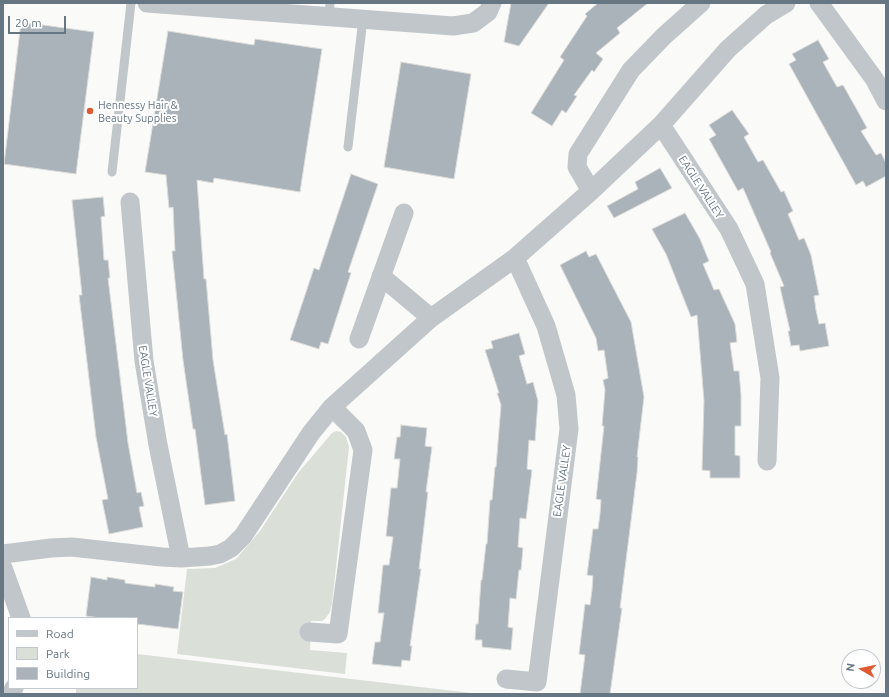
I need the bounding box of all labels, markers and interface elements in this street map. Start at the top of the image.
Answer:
scale bar [10,8,68,34]
text: 20 m [15,16,42,29]
place label: Hennessy Hair & Beauty Supplies [98,98,178,124]
marker: Hennessy Hair & Beauty Supplies [85,106,95,116]
street label: EAGLE VALLEY [676,153,726,221]
street label: EAGLE VALLEY [136,344,160,418]
street label: EAGLE VALLEY [550,444,574,518]
legend [8,617,138,689]
text: Road [46,627,74,640]
text: Park [46,647,70,660]
north arrow [841,649,881,689]
text: N [844,662,857,672]
text: Building [46,667,90,680]

